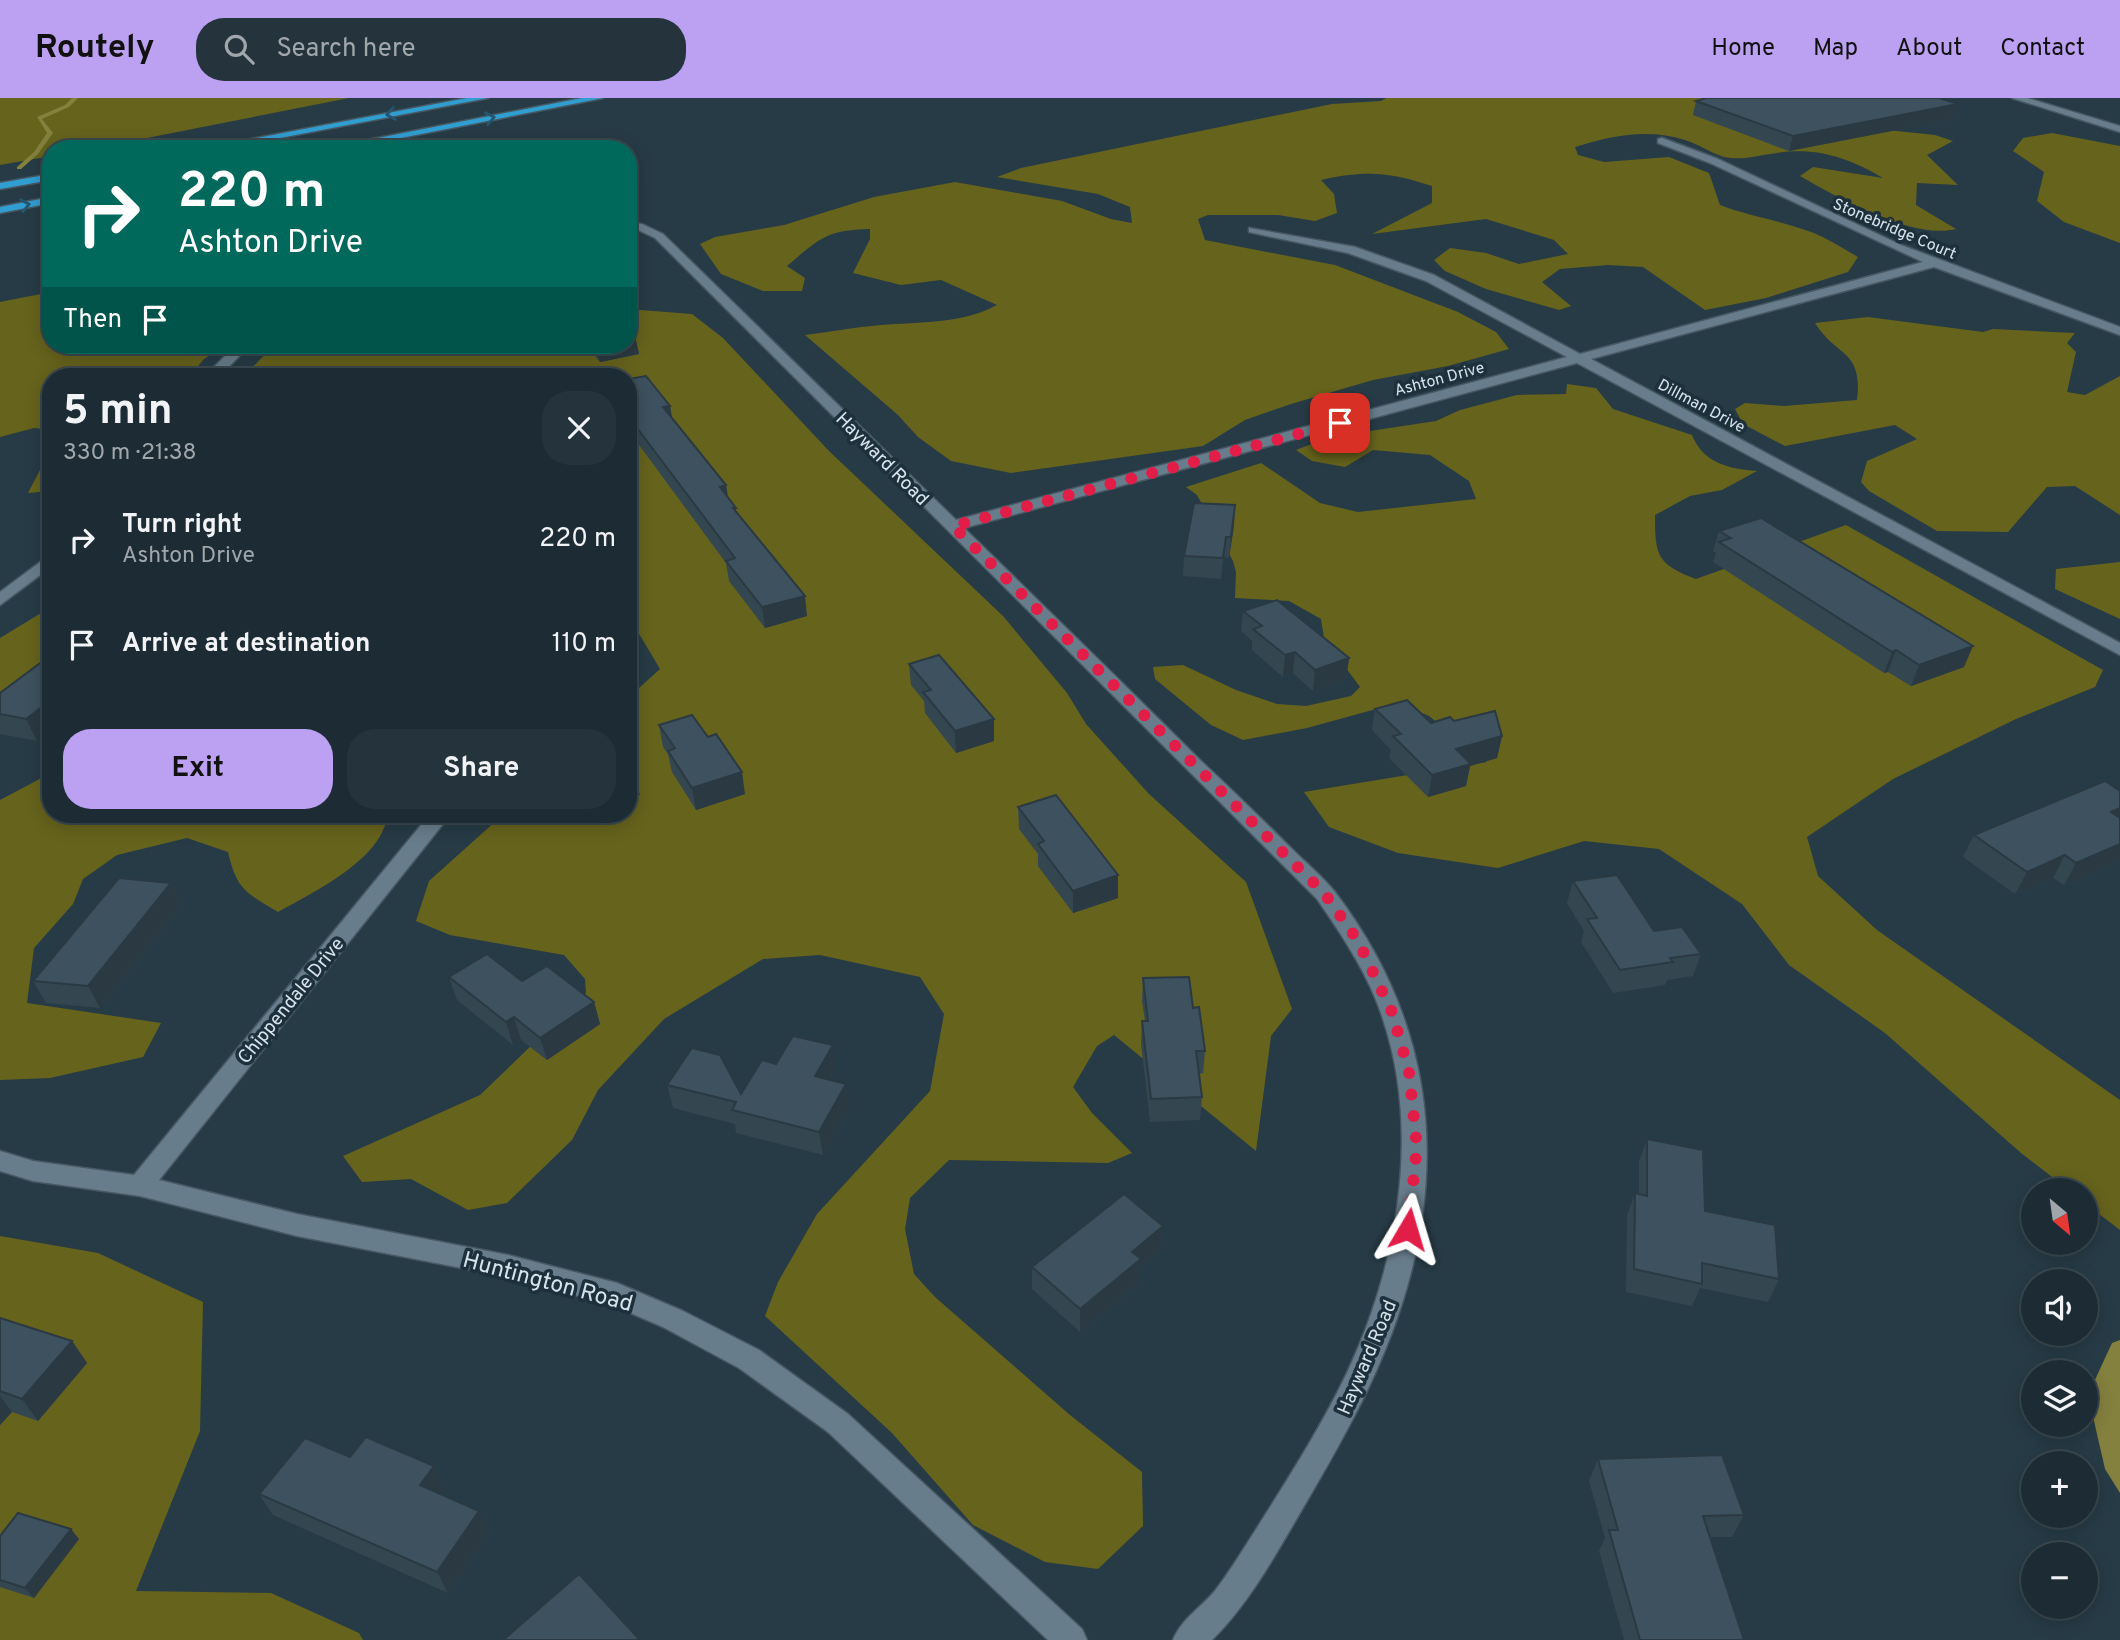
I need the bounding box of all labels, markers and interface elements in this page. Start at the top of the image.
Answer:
search box [196,18,686,81]
text: Routely [35,28,154,70]
icon: search [220,30,258,68]
text: Search here [276,33,415,66]
text: Home [1711,34,1775,64]
text: Map [1813,34,1858,64]
text: About [1896,34,1962,64]
text: Contact [2000,34,2085,64]
one-way arrow [386,106,398,121]
one-way arrow [484,111,496,126]
text: 220 m [178,163,325,225]
icon: right [63,168,154,259]
street label: Stonebridge Court [1829,195,1959,265]
one-way arrow [19,198,31,213]
text: Ashton Drive [178,224,363,264]
icon: arrive [136,301,174,339]
text: Then [63,304,122,337]
street label: Ashton Drive [1392,358,1487,402]
street label: Dillman Drive [1654,375,1748,438]
text: 5 min [63,386,173,439]
button: close [542,391,616,465]
pin [1310,393,1370,453]
icon: arrive [1321,404,1359,442]
street label: Hayward Road [830,408,933,511]
text: 330 m · 21:38 [63,439,197,468]
text: Turn right [122,509,242,542]
icon: right [63,521,101,559]
text: 220 m [539,523,616,556]
text: Ashton Drive [122,542,255,571]
icon: arrive [63,626,101,664]
text: Arrive at destination [122,628,370,661]
text: 110 m [552,628,616,661]
button: Exit [63,729,333,809]
button: Share [347,729,616,809]
street label: Chippendale Drive [233,933,350,1070]
north arrow [2021,1178,2098,1255]
map controls [2021,1178,2098,1619]
position arrow [1371,1192,1445,1266]
street label: Huntington Road [459,1247,636,1320]
button: sound [2021,1269,2098,1346]
street label: Hayward Road [1333,1297,1403,1419]
button: layers [2021,1360,2098,1437]
button: + [2021,1451,2098,1528]
button: − [2021,1542,2098,1619]

